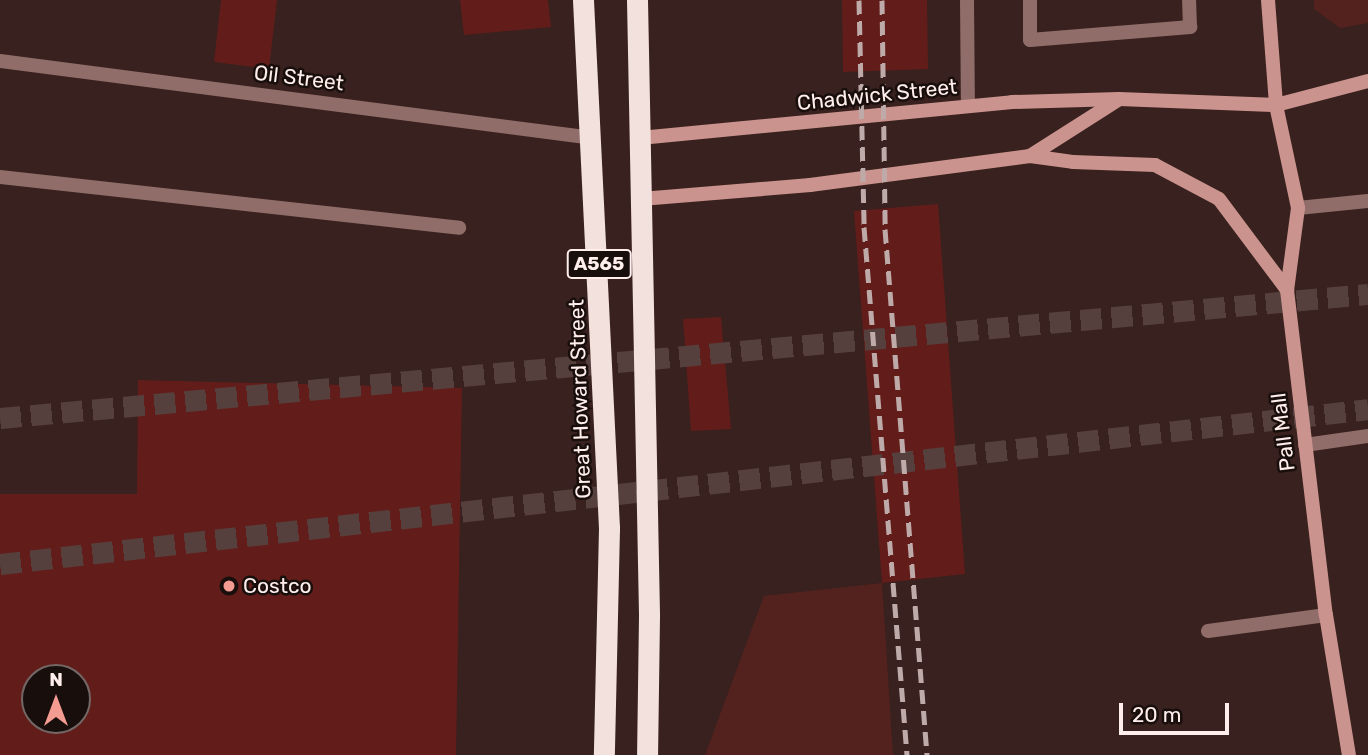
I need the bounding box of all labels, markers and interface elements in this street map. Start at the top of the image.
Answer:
street label: Oil Street [253,60,345,96]
street label: Chadwick Street [796,74,958,116]
road number: A565 [566,248,632,280]
street label: Great Howard Street [564,299,596,499]
street label: Pall Mall [1266,391,1300,473]
place label: Costco [243,573,312,599]
marker: Costco [221,578,237,594]
north arrow [21,664,91,734]
text: N [49,668,63,691]
scale bar [1123,688,1233,732]
text: 20 m [1132,702,1181,727]

